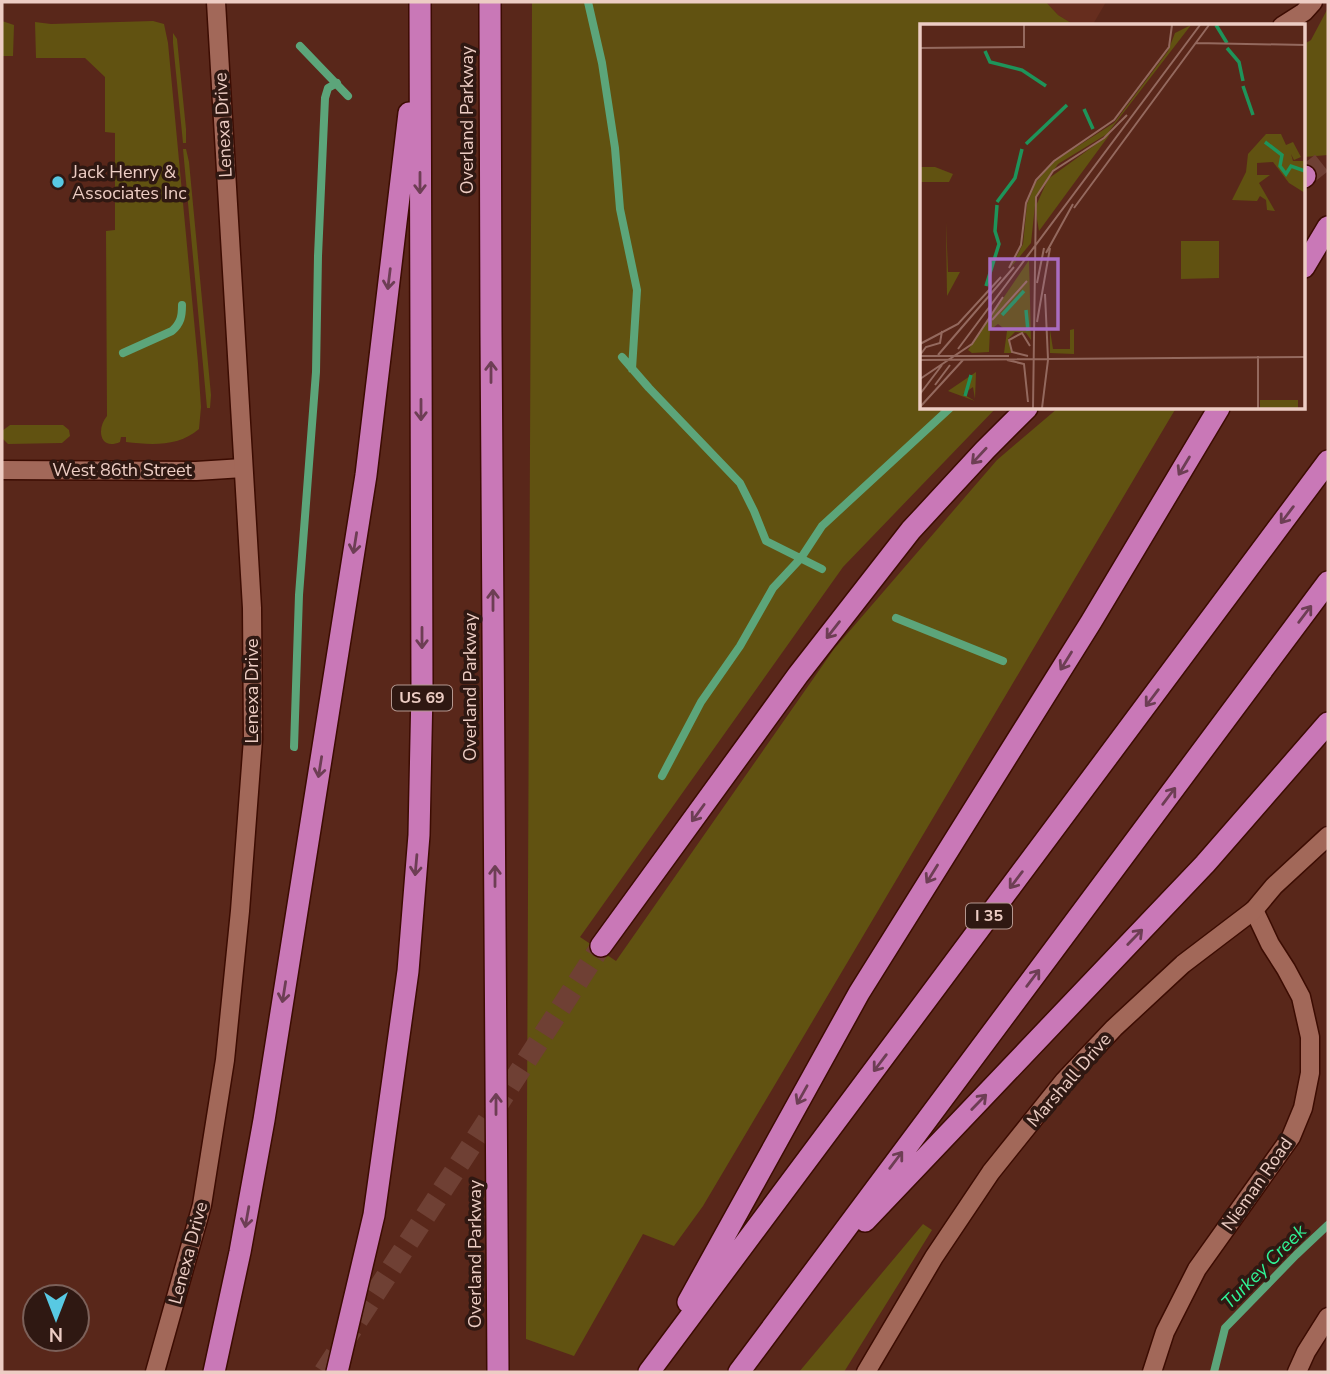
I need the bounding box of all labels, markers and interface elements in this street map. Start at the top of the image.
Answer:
inset map [920,24,1306,410]
street label: Overland Parkway [455,45,479,194]
street label: Lenexa Drive [208,72,238,178]
place label: Jack Henry & Associates Inc [71,160,187,205]
one-way arrow [413,171,427,194]
marker: Jack Henry & Associates Inc [50,174,66,190]
one-way arrow [383,267,396,290]
one-way arrow [484,361,498,384]
one-way arrow [414,399,428,422]
one-way arrow [971,447,988,464]
one-way arrow [1177,456,1191,476]
street label: West 86th Street [52,458,193,482]
one-way arrow [1280,505,1295,524]
one-way arrow [349,531,362,554]
one-way arrow [486,589,499,612]
one-way arrow [1297,604,1312,623]
street label: Overland Parkway [458,612,482,761]
one-way arrow [826,621,841,639]
one-way arrow [415,626,429,649]
street label: Lenexa Drive [240,638,264,744]
one-way arrow [1059,651,1074,670]
road number: US 69 [392,685,452,710]
one-way arrow [1144,688,1159,707]
one-way arrow [313,756,326,778]
one-way arrow [1162,787,1176,806]
one-way arrow [691,803,705,822]
one-way arrow [409,853,422,876]
one-way arrow [925,864,939,884]
one-way arrow [488,865,502,888]
one-way arrow [1008,870,1023,889]
road number: I 35 [966,904,1012,928]
one-way arrow [1127,929,1144,946]
one-way arrow [1025,969,1040,988]
one-way arrow [277,980,290,1003]
street label: Marshall Drive [1021,1028,1117,1132]
one-way arrow [872,1053,887,1071]
one-way arrow [795,1085,809,1105]
one-way arrow [489,1093,503,1116]
one-way arrow [970,1094,987,1111]
street label: Nieman Road [1216,1133,1298,1235]
one-way arrow [889,1152,904,1170]
street label: Overland Parkway [463,1179,487,1328]
street label: Lenexa Drive [163,1199,213,1307]
one-way arrow [240,1205,253,1227]
water label: Turkey Creek [1216,1218,1313,1315]
north arrow [21,1283,91,1353]
text: N [49,1321,63,1347]

